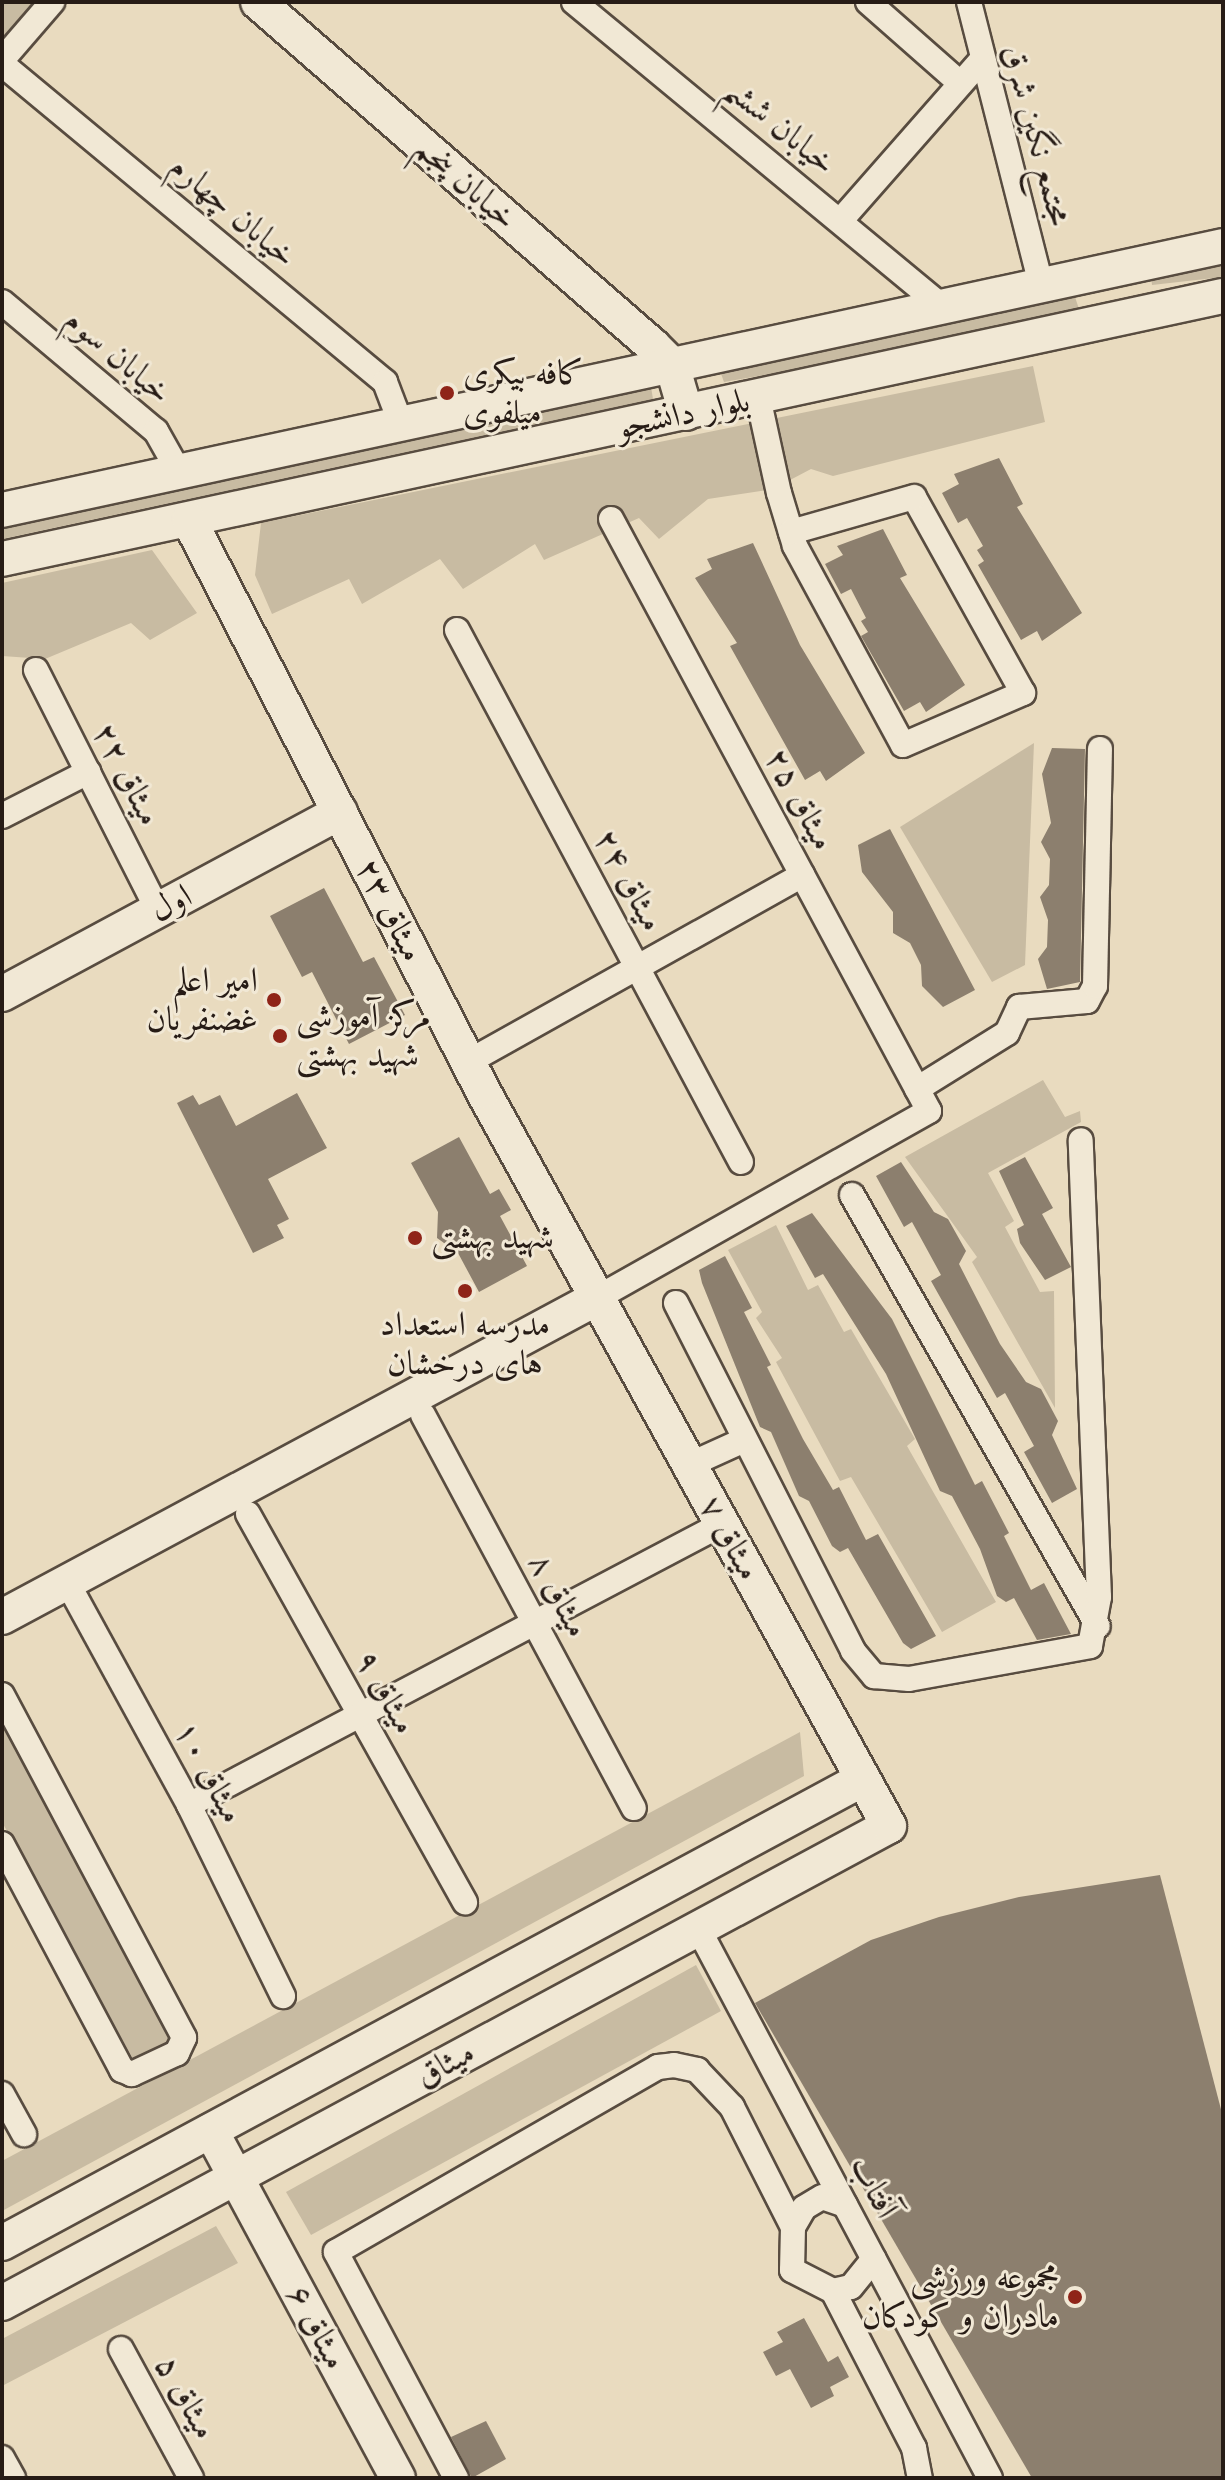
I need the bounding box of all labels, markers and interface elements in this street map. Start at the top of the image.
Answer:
street label: مجتمع نگین شرق [993,40,1081,230]
street label: خیابان ششم [716,68,844,184]
street label: خیابان پنجم [407,128,525,238]
street label: خیابان چهارم [161,146,305,276]
street label: خیابان سوم [56,299,180,413]
place label: کافه بیکری میلفوی [463,353,584,432]
street label: بلوار دانشجو [613,380,753,448]
marker: کافه بیکری میلفوی [438,384,456,402]
street label: میثاق ۲۲ [84,716,170,832]
street label: میثاق ۲۵ [756,741,844,857]
street label: میثاق ۲۴ [585,822,673,938]
street label: میثاق ۲۳ [347,852,433,968]
street label: اول [143,875,199,931]
place label: امیر اعلم غضنفریان [147,960,258,1040]
marker: امیر اعلم غضنفریان [265,991,283,1009]
place label: مرکز آموزشی شهید بهشتی [296,996,431,1076]
marker: مرکز آموزشی شهید بهشتی [271,1027,289,1045]
place label: شهید بهشتی [431,1218,554,1258]
marker: شهید بهشتی [406,1229,424,1247]
marker: مدرسه استعداد های درخشان [456,1282,474,1300]
place label: مدرسه استعداد های درخشان [380,1304,550,1384]
street label: میثاق ۷ [690,1489,770,1587]
street label: میثاق ۸ [520,1546,598,1644]
street label: میثاق ۹ [346,1643,426,1741]
street label: میثاق ۱۰ [165,1714,253,1830]
street label: میثاق [409,2032,481,2096]
street label: آفتاب [841,2149,907,2225]
place label: مجموعه ورزشی مادران و کودکان [862,2257,1059,2336]
street label: میثاق ۶ [278,2278,356,2376]
marker: مجموعه ورزشی مادران و کودکان [1066,2288,1084,2306]
street label: میثاق ۵ [146,2348,226,2446]

